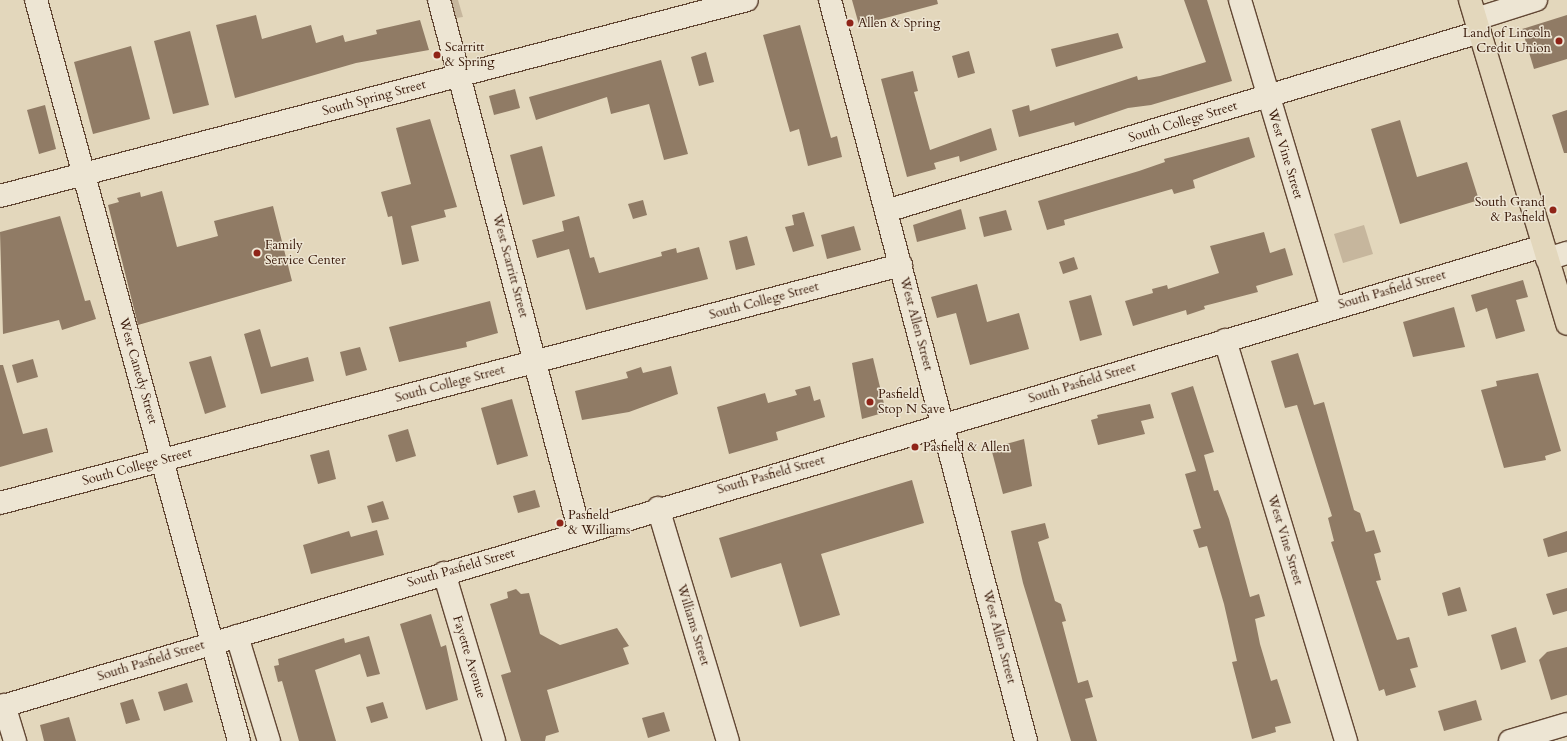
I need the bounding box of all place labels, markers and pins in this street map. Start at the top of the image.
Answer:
place label: Allen & Spring [858,15,940,31]
marker: Allen & Spring [845,18,855,28]
place label: Land of Lincoln Credit Union [1463,26,1551,57]
marker: Land of Lincoln Credit Union [1554,36,1564,46]
place label: Scarritt & Spring [445,40,495,71]
marker: Scarritt & Spring [432,50,442,60]
place label: South Grand & Pasfield [1475,195,1545,226]
marker: South Grand & Pasfield [1548,205,1558,215]
place label: Family Service Center [265,238,346,269]
marker: Family Service Center [252,248,262,258]
place label: Pasfield Stop N Save [878,387,945,418]
marker: Pasfield Stop N Save [865,397,875,407]
place label: Pasfield & Allen [923,439,1010,455]
marker: Pasfield & Allen [910,442,920,452]
place label: Pasfield & Williams [568,508,630,539]
marker: Pasfield & Williams [555,518,565,528]

